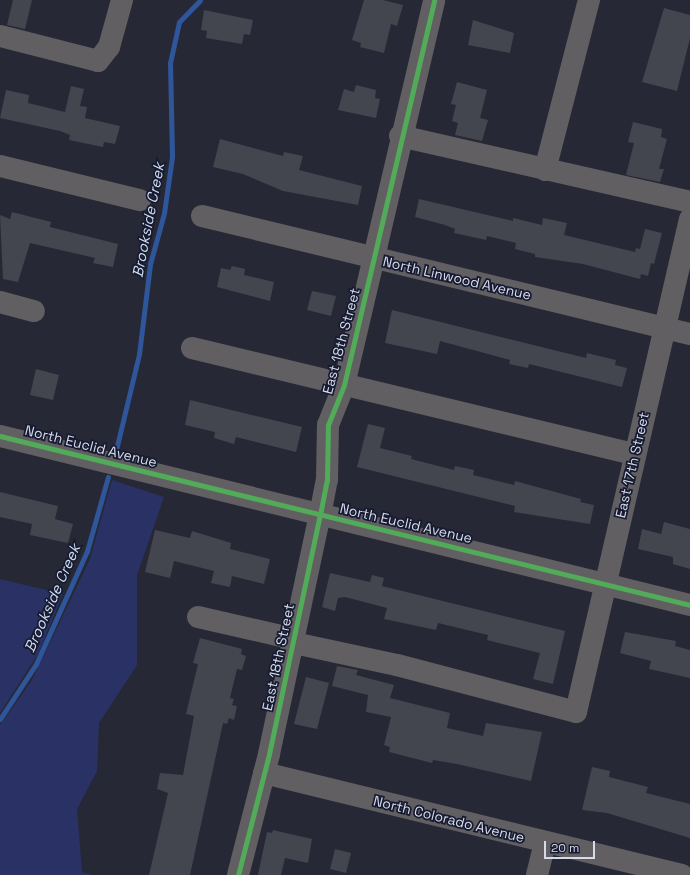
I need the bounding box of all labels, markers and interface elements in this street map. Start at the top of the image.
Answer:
water label: Brookside Creek [128,161,168,279]
street label: North Linwood Avenue [381,253,533,303]
street label: East 18th Street [319,286,363,396]
street label: East 17th Street [612,410,652,520]
street label: North Euclid Avenue [23,421,159,471]
street label: North Euclid Avenue [338,500,474,546]
water label: Brookside Creek [20,541,84,655]
street label: East 18th Street [258,602,298,712]
street label: North Colorado Avenue [372,792,526,846]
scale bar [546,833,597,859]
text: 20 m [551,840,579,856]

